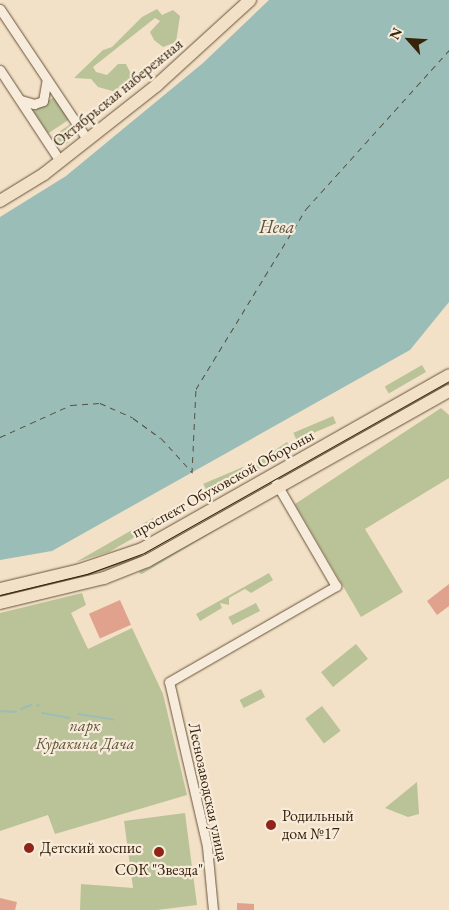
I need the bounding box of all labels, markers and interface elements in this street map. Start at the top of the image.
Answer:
north arrow [384,15,434,65]
text: N [385,24,406,42]
street label: Октябрьская набережная [49,35,187,151]
water label: Нева [259,216,295,238]
street label: проспект Обуховской Обороны [129,426,317,542]
park label: парк Куракина Дача [35,716,135,754]
street label: Леснозаводская улица [184,721,232,863]
place label: Родильный дом №17 [282,806,354,844]
marker: Родильный дом №17 [264,818,278,832]
place label: Детский хоспис [40,838,142,858]
marker: Детский хоспис [22,841,36,855]
marker: СОК "Звезда" [153,846,165,858]
place label: СОК "Звезда" [115,860,203,880]

